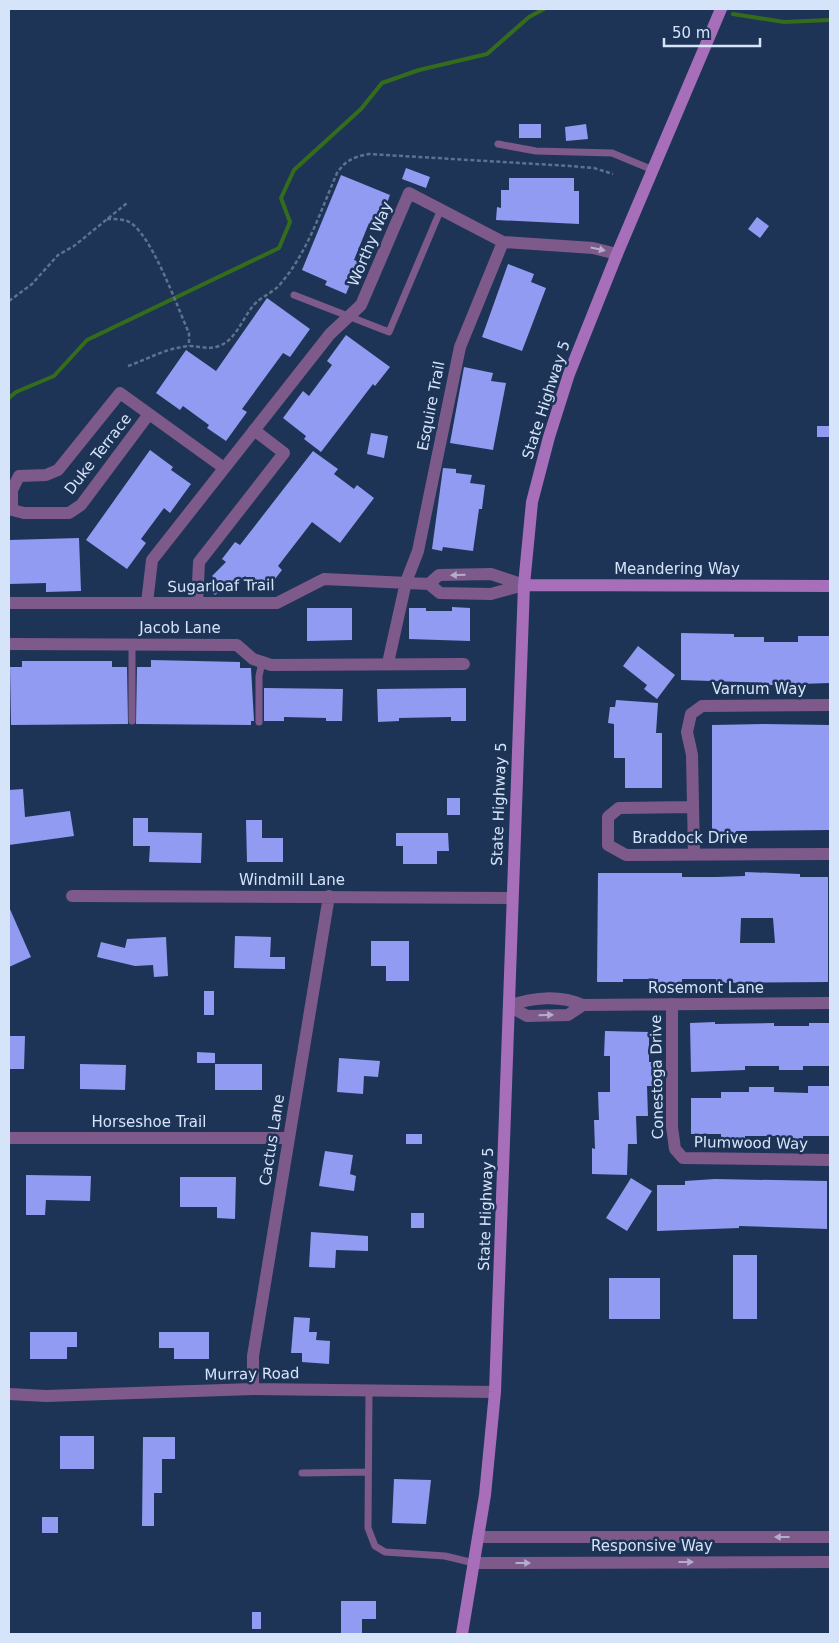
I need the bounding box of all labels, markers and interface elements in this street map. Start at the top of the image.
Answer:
scale bar [664,15,760,47]
text: 50 m [672,24,710,42]
street label: Worthy Way [344,199,396,289]
one-way arrow [590,246,606,254]
street label: State Highway 5 [518,338,574,462]
street label: Esquire Trail [413,360,449,452]
street label: Duke Terrace [61,410,135,498]
street label: Meandering Way [614,560,740,578]
one-way arrow [450,571,466,579]
street label: Sugarloaf Trail [167,576,275,596]
street label: Jacob Lane [138,619,221,637]
street label: Varnum Way [712,680,806,698]
street label: State Highway 5 [488,742,510,866]
street label: Braddock Drive [632,829,748,847]
street label: Windmill Lane [239,871,345,889]
street label: Rosemont Lane [648,979,764,997]
one-way arrow [539,1011,555,1019]
street label: Conestoga Drive [647,1014,667,1140]
street label: Cactus Lane [256,1093,288,1187]
street label: Horseshoe Trail [92,1113,206,1131]
street label: Plumwood Way [694,1133,808,1153]
street label: State Highway 5 [475,1147,497,1271]
street label: Murray Road [204,1364,300,1384]
one-way arrow [773,1533,789,1541]
street label: Responsive Way [591,1537,713,1555]
one-way arrow [678,1558,694,1566]
one-way arrow [515,1559,531,1567]

